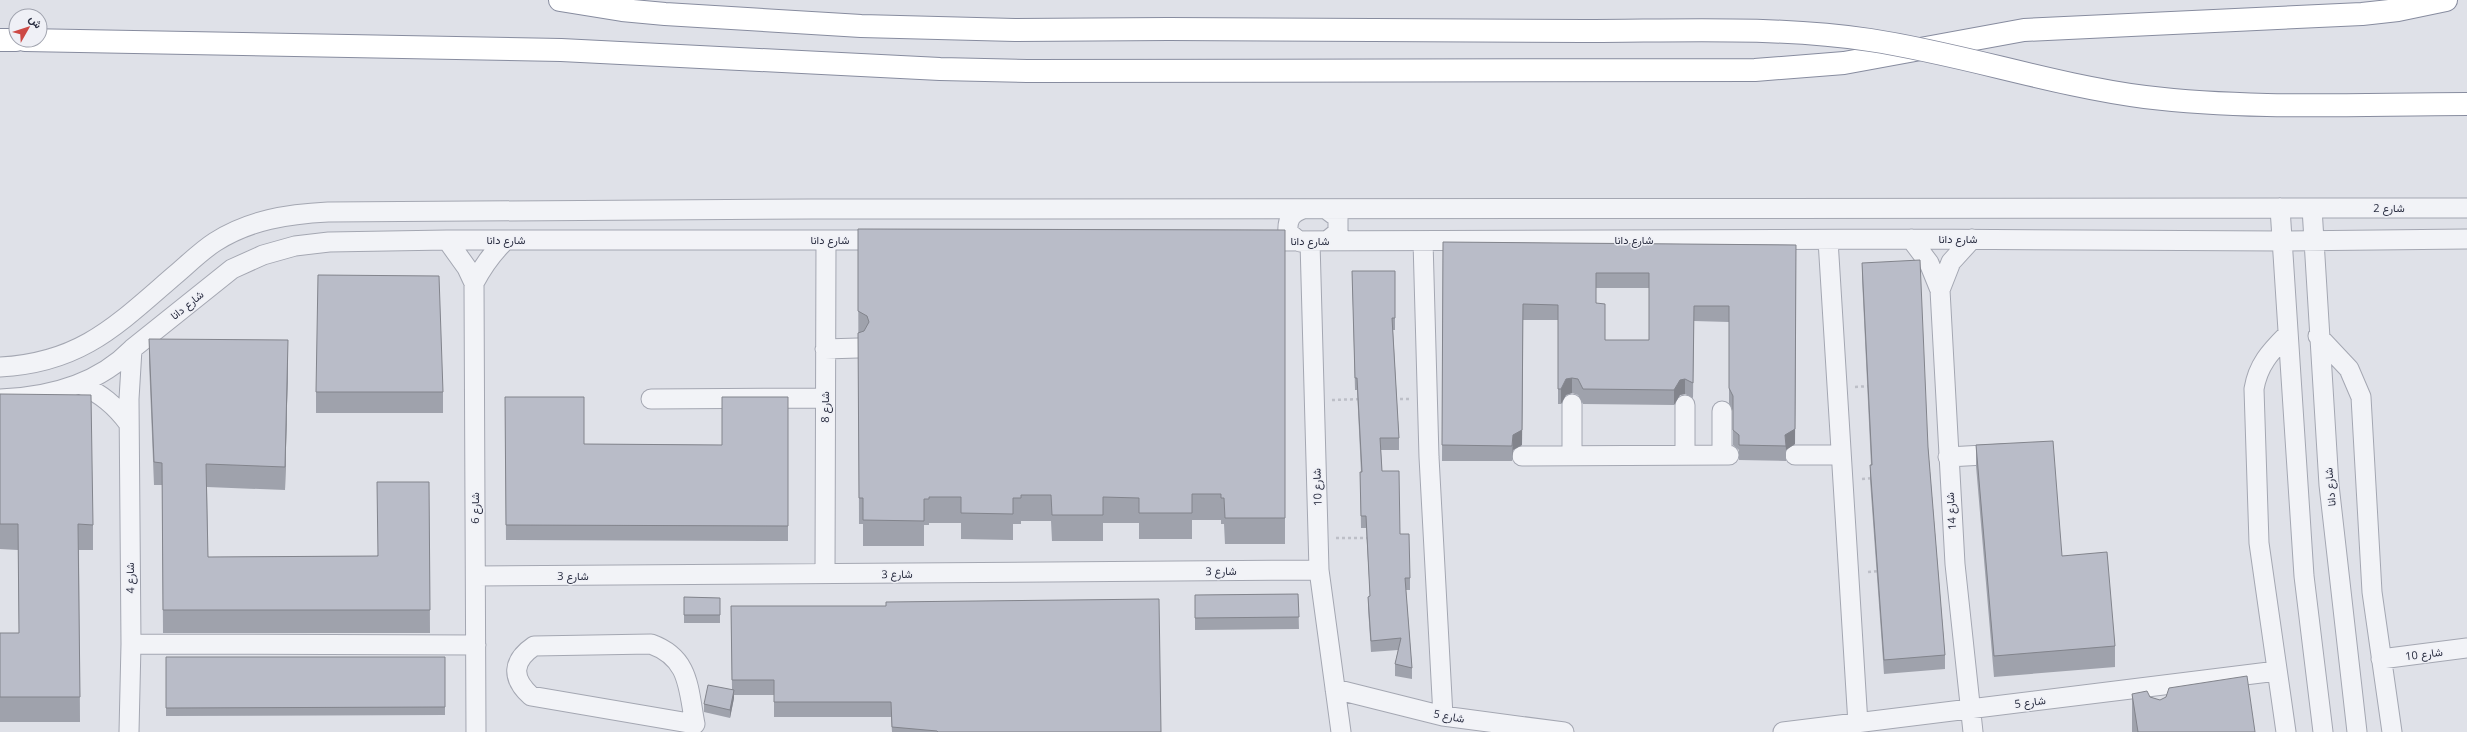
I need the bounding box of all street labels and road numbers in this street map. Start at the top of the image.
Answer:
street label: شارع 2 [2373,200,2405,216]
street label: شارع دانا [1939,231,1978,247]
street label: شارع دانا [487,232,526,248]
street label: شارع دانا [811,232,850,248]
street label: شارع دانا [1615,232,1654,248]
street label: شارع دانا [1291,233,1330,249]
street label: شارع دانا [167,286,207,323]
street label: شارع 8 [817,391,833,423]
street label: شارع دانا [2320,467,2340,507]
street label: شارع 10 [1308,468,1326,506]
street label: شارع 14 [1942,491,1960,530]
street label: شارع 6 [467,492,483,524]
street label: شارع 4 [122,562,138,594]
street label: شارع 3 [1205,563,1237,579]
street label: شارع 3 [881,566,913,582]
street label: شارع 3 [557,568,589,584]
street label: شارع 10 [2404,644,2444,664]
street label: شارع 5 [2014,692,2047,712]
street label: شارع 5 [1432,705,1466,727]

